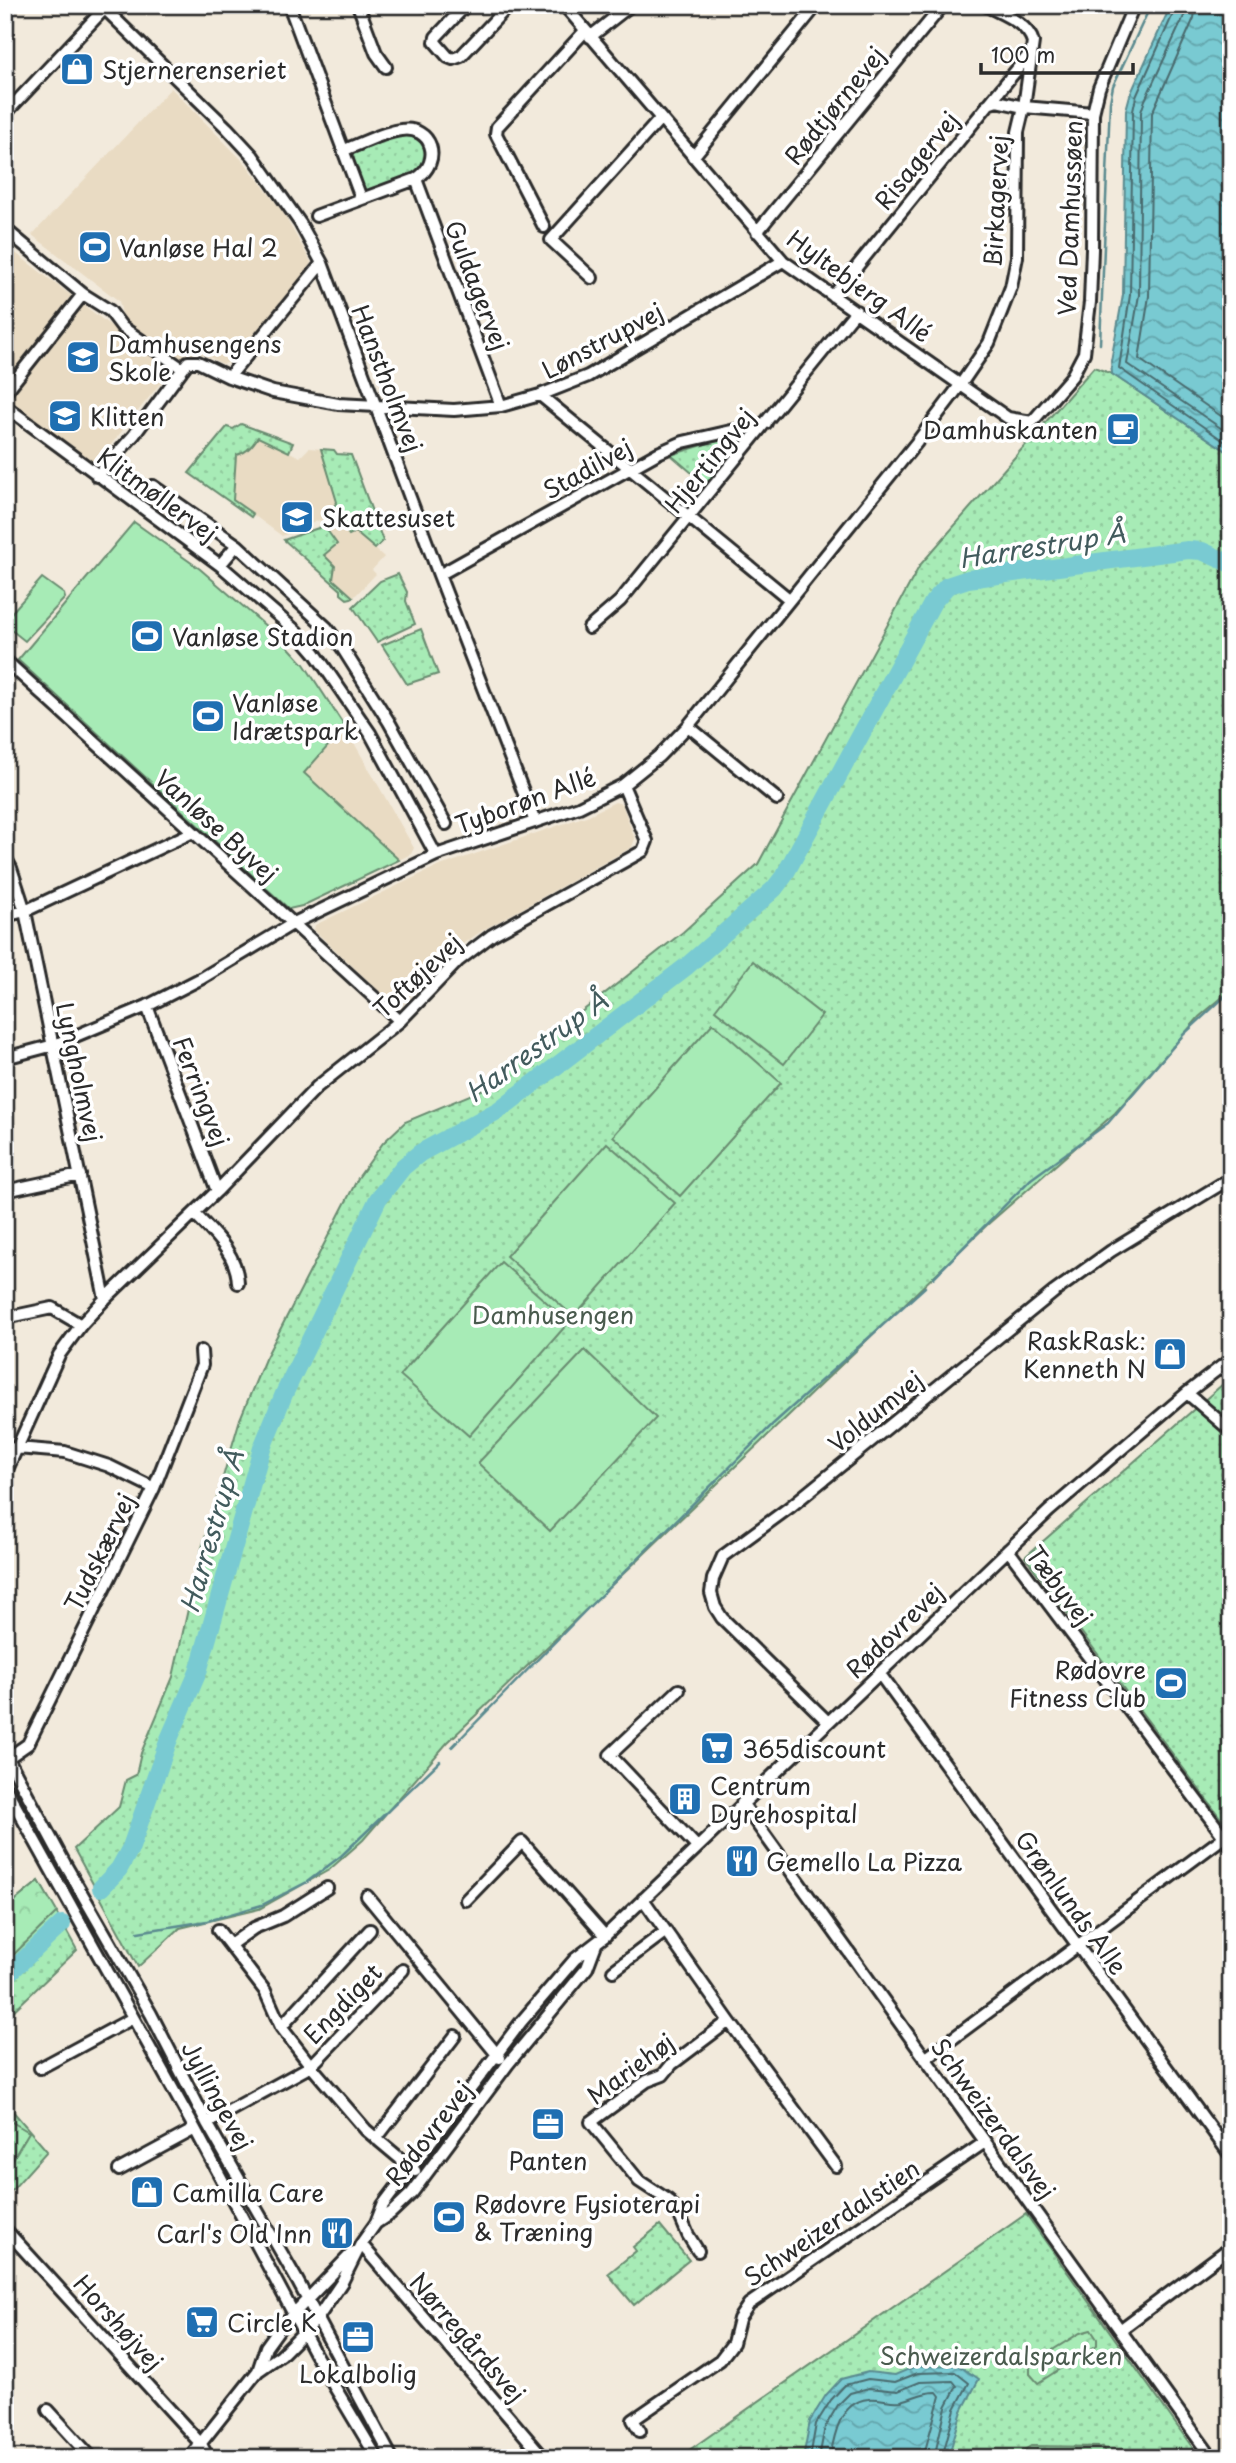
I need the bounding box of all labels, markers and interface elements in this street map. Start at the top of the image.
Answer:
scale bar [981,32,1133,76]
street label: Rødtjørnevej [775,38,893,172]
text: 100 m [991,38,1055,70]
shop icon: Stjernerenseriet [58,50,96,88]
place label: Stjernerenseriet [102,51,287,87]
street label: Risagervej [865,103,967,217]
street label: Ved Damhussøen [1048,120,1090,316]
street label: Birkagervej [974,134,1016,268]
street label: Guldagervej [437,215,519,355]
street label: Hyltebjerg Allé [780,220,940,350]
sports icon: Vanløse Hal 2 [76,228,114,266]
place label: Vanløse Hal 2 [119,229,278,265]
street label: Lønstrupvej [535,293,669,387]
street label: Hanstholmvej [343,299,433,457]
place label: Damhusengens Skole [108,325,281,389]
school or university icon: Damhusengens Skole [64,338,102,376]
school or university icon: Klitten [46,397,84,435]
place label: Klitten [90,398,164,434]
street label: Hjertingvej [655,400,763,520]
cafe icon: Damhuskanten [1104,410,1142,448]
place label: Damhuskanten [923,411,1098,447]
street label: Stadilvej [536,429,638,507]
street label: Klitmøllervej [90,438,226,550]
school or university icon: Skattesuset [278,498,316,536]
place label: Skattesuset [322,499,455,535]
water label: Harrestrup Å [956,512,1129,577]
sports icon: Vanløse Stadion [128,617,166,655]
place label: Vanløse Stadion [172,618,354,654]
place label: Vanløse Idrætspark [232,684,358,748]
sports icon: Vanløse Idrætspark [189,697,227,735]
street label: Tyborøn Allé [450,758,600,842]
street label: Vanløse Byvej [147,760,287,890]
street label: Toftøjevej [364,924,470,1026]
water label: Harrestrup Å [457,980,616,1111]
street label: Lyngholmvej [48,999,112,1145]
street label: Ferringvej [165,1031,239,1151]
park label: Damhusengen [472,1296,634,1332]
place label: RaskRask: Kenneth N [1023,1322,1146,1386]
shop icon: RaskRask: Kenneth N [1151,1335,1189,1373]
street label: Voldumvej [820,1361,930,1461]
water label: Harrestrup Å [169,1444,253,1617]
street label: Tudskærvej [55,1487,143,1617]
street label: Tæbyvej [1018,1537,1102,1633]
street label: Rødovrevej [837,1574,951,1686]
place label: Rødovre Fitness Club [1009,1651,1146,1715]
sports icon: Rødovre Fitness Club [1152,1664,1190,1702]
supermarket icon: 365discount [698,1729,736,1767]
place label: 365discount [742,1730,886,1766]
place label: Centrum Dyrehospital [710,1767,858,1831]
building icon: Centrum Dyrehospital [666,1780,704,1818]
street label: Grønlunds Alle [1007,1823,1137,1981]
restaurant icon: Gemello La Pizza [723,1842,761,1880]
place label: Gemello La Pizza [766,1843,962,1879]
street label: Engdiget [294,1954,390,2051]
street label: Mariehøj [579,2024,681,2112]
street label: Schweizerdalsvej [923,2030,1065,2206]
street label: Jyllingevej [173,2034,263,2156]
street label: Rødovrevej [376,2073,480,2193]
office icon: Panten [529,2105,567,2143]
place label: Panten [508,2142,588,2178]
street label: Schweizerdalstien [736,2150,926,2294]
shop icon: Camilla Care [128,2173,166,2211]
place label: Camilla Care [172,2174,324,2210]
place label: Rødovre Fysioterapi & Træning [474,2185,701,2249]
sports icon: Rødovre Fysioterapi & Træning [430,2198,468,2236]
restaurant icon: Carl's Old Inn [318,2214,356,2252]
place label: Carl's Old Inn [156,2215,312,2251]
street label: Nørregårdsvej [401,2264,535,2410]
street label: Horshøjvej [66,2266,172,2378]
supermarket icon: Circle K [183,2303,221,2341]
place label: Circle K [227,2304,317,2340]
office icon: Lokalbolig [339,2318,377,2356]
park label: Schweizerdalsparken [880,2337,1122,2373]
place label: Lokalbolig [299,2355,417,2391]

